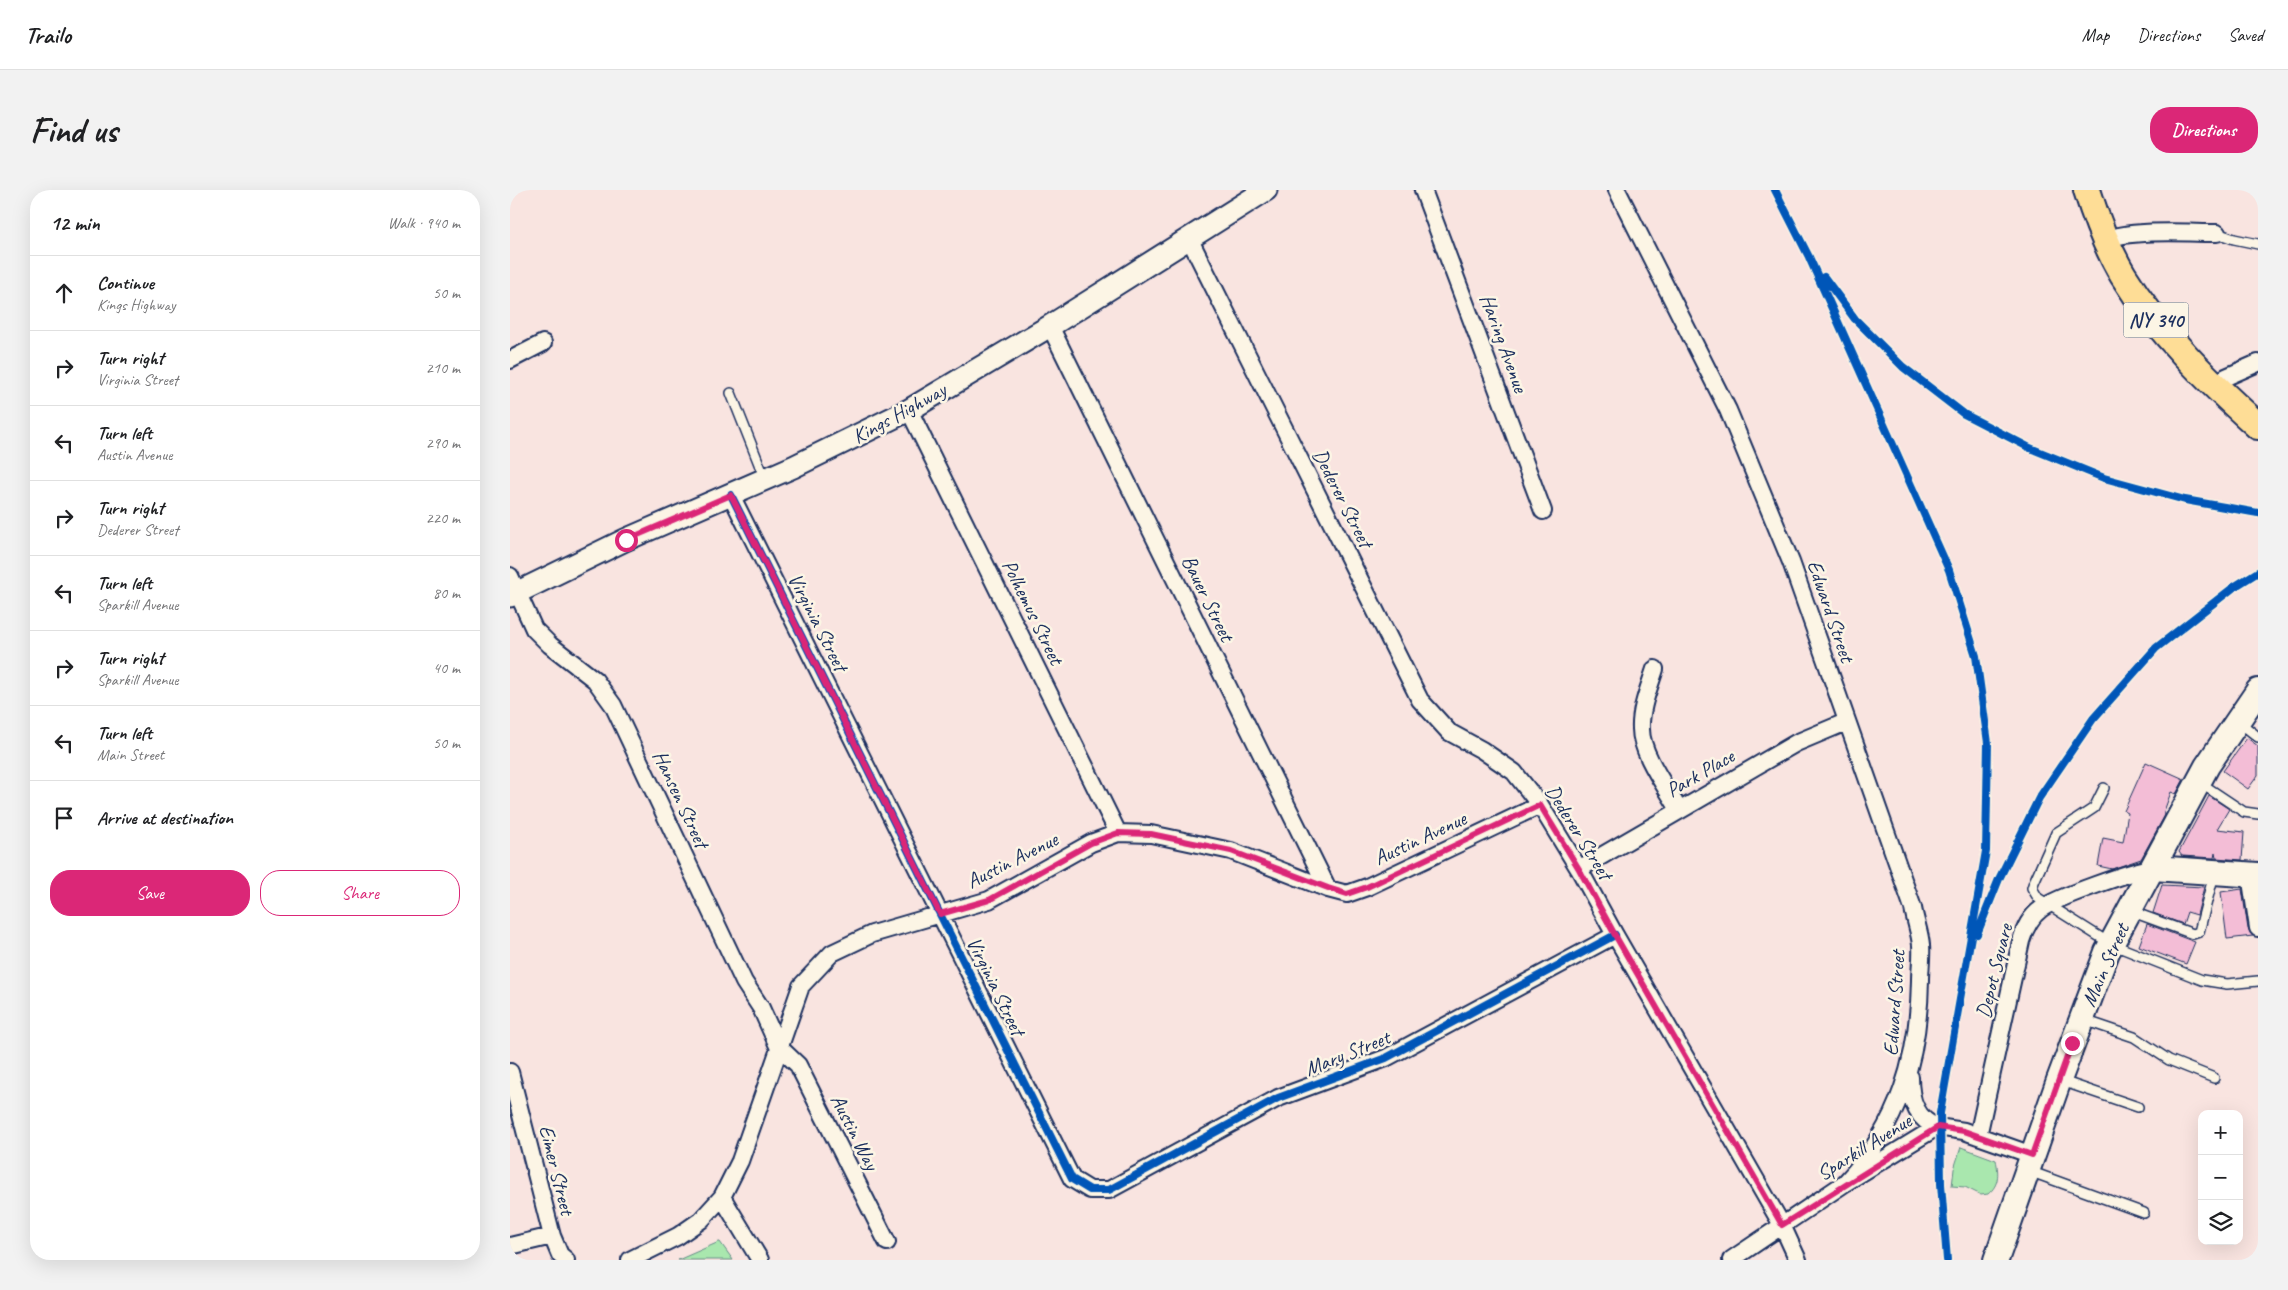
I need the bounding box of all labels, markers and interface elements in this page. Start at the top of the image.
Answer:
text: Trailo [25,20,71,50]
text: Map [2082,24,2109,46]
text: Directions [2137,24,2200,46]
text: Saved [2228,24,2263,46]
button: Directions [2150,107,2258,153]
text: Find us [30,108,117,153]
text: 12 min [50,210,100,236]
text: Walk · 940 m [388,213,460,233]
text: Continue [97,271,154,295]
icon: ahead [50,279,78,307]
text: 50 m [433,283,460,303]
street label: Haring Avenue [1474,290,1534,397]
text: Kings Highway [97,295,176,315]
road number: NY 340 [2124,302,2188,338]
text: Turn right [97,346,164,370]
icon: right [50,354,78,382]
text: 210 m [426,358,460,378]
text: Virginia Street [97,370,178,390]
street label: Kings Highway [848,376,952,449]
text: Turn left [97,421,152,445]
icon: left [50,429,78,457]
text: 290 m [426,433,460,453]
street label: Dederer Street [1307,444,1380,554]
text: Austin Avenue [97,445,172,465]
text: Turn right [97,496,164,520]
icon: right [50,504,78,532]
text: 220 m [426,508,460,528]
text: Dederer Street [97,520,179,540]
route start [615,529,638,552]
street label: Bauer Street [1176,551,1241,647]
street label: Polhemus Street [996,555,1070,671]
street label: Edward Street [1802,557,1861,667]
street label: Virginia Street [782,569,855,678]
text: Turn left [97,571,152,595]
icon: left [50,579,78,607]
text: 80 m [433,583,460,603]
text: Sparkill Avenue [97,595,178,615]
text: Turn right [97,646,164,670]
icon: right [50,654,78,682]
text: 40 m [433,658,460,678]
text: Sparkill Avenue [97,670,178,690]
text: Turn left [97,721,152,745]
icon: left [50,729,78,757]
text: 50 m [433,733,460,753]
street label: Park Place [1661,743,1740,803]
text: Main Street [97,745,164,765]
street label: Hansen Street [647,746,716,855]
street label: Dederer Street [1540,780,1620,887]
icon: arrive [50,804,78,832]
street label: Austin Avenue [1370,805,1471,871]
text: Arrive at destination [97,806,233,830]
street label: Austin Avenue [962,825,1063,894]
button: Save [50,870,250,916]
button: Share [260,870,460,916]
street label: Main Street [2075,918,2136,1011]
street label: Depot Square [1970,920,2019,1021]
street label: Virginia Street [961,932,1032,1042]
street label: Edward Street [1877,947,1911,1057]
street label: Mary Street [1301,1023,1395,1082]
route end [2061,1032,2084,1055]
street label: Austin Way [825,1090,886,1176]
street label: Sparkill Avenue [1812,1107,1917,1186]
map controls [2198,1110,2243,1245]
button: + [2198,1110,2243,1155]
street label: Eimer Street [533,1122,581,1220]
button: − [2198,1155,2243,1200]
button: layers [2198,1200,2243,1245]

